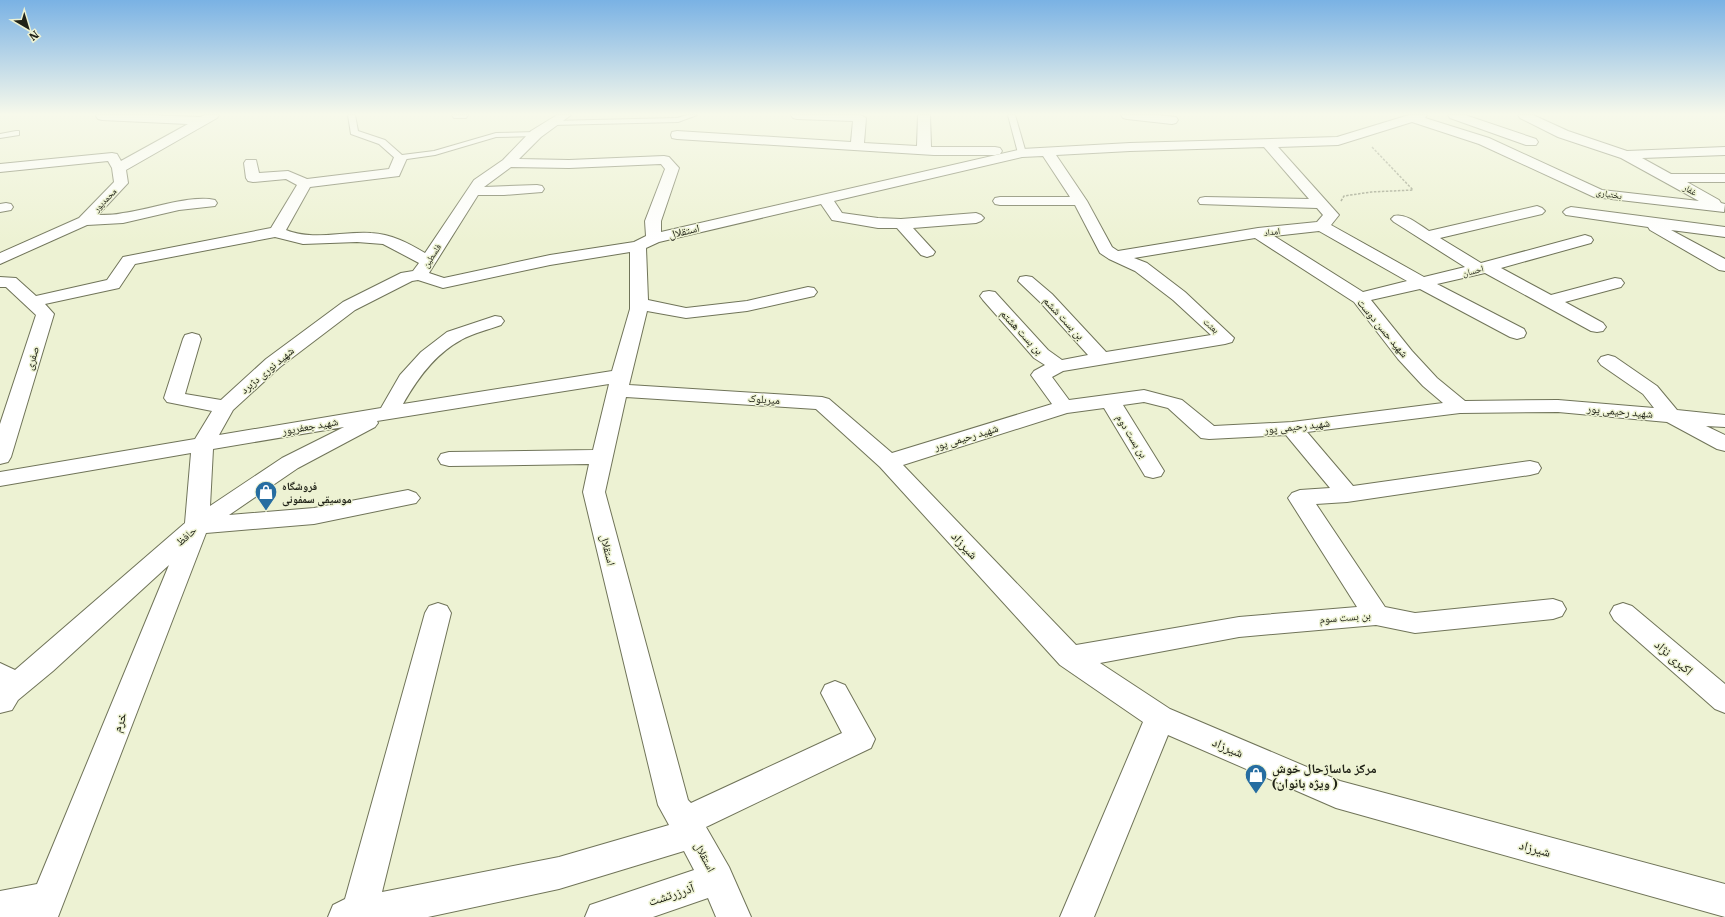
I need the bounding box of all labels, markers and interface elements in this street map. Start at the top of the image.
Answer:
north arrow [8,8,48,48]
text: N [26,28,42,44]
street label: غفار [1681,181,1699,198]
street label: محمدپور [90,185,119,215]
street label: بختیاری [1595,186,1623,202]
street label: استقلال [667,221,701,241]
street label: امداد [1263,225,1281,238]
street label: فلسطین [420,242,444,270]
street label: احسان [1461,263,1485,278]
street label: بن بست ششم [1040,293,1088,343]
street label: شهید حسن دوست [1354,296,1412,360]
street label: بن بست هشتم [997,307,1046,358]
street label: بعثت [1201,316,1222,336]
street label: صفری [22,344,42,372]
street label: شهید نوری دژبرد [237,344,297,396]
street label: میربلوک [747,391,781,407]
street label: شهید رحیمی پور [1585,401,1654,421]
street label: بن بست دوم [1113,412,1151,460]
street label: شهید جعفرپور [280,414,339,438]
street label: شهید رحیمی پور [1262,416,1331,437]
street label: شهید رحیمی پور [931,421,1000,454]
shop icon: فروشگاه موسیقی سمفونی [253,479,279,512]
place label: فروشگاه موسیقی سمفونی [282,479,352,507]
street label: حافظ [173,523,199,549]
street label: شیرزاد [948,528,982,563]
street label: استقلال [597,533,619,567]
street label: بن بست سوم [1319,608,1371,626]
street label: اکبری نژاد [1651,636,1697,679]
street label: خرم [108,710,131,735]
street label: شیرزاد [1210,733,1246,762]
place label: مرکز ماساژحال خوش (ویژه بانوان ) [1272,760,1377,792]
shop icon: مرکز ماساژحال خوش (ویژه بانوان ) [1243,762,1269,795]
street label: شیرزاد [1517,836,1553,861]
street label: استقلال [691,840,719,874]
street label: آذرزرتشت [646,879,697,910]

